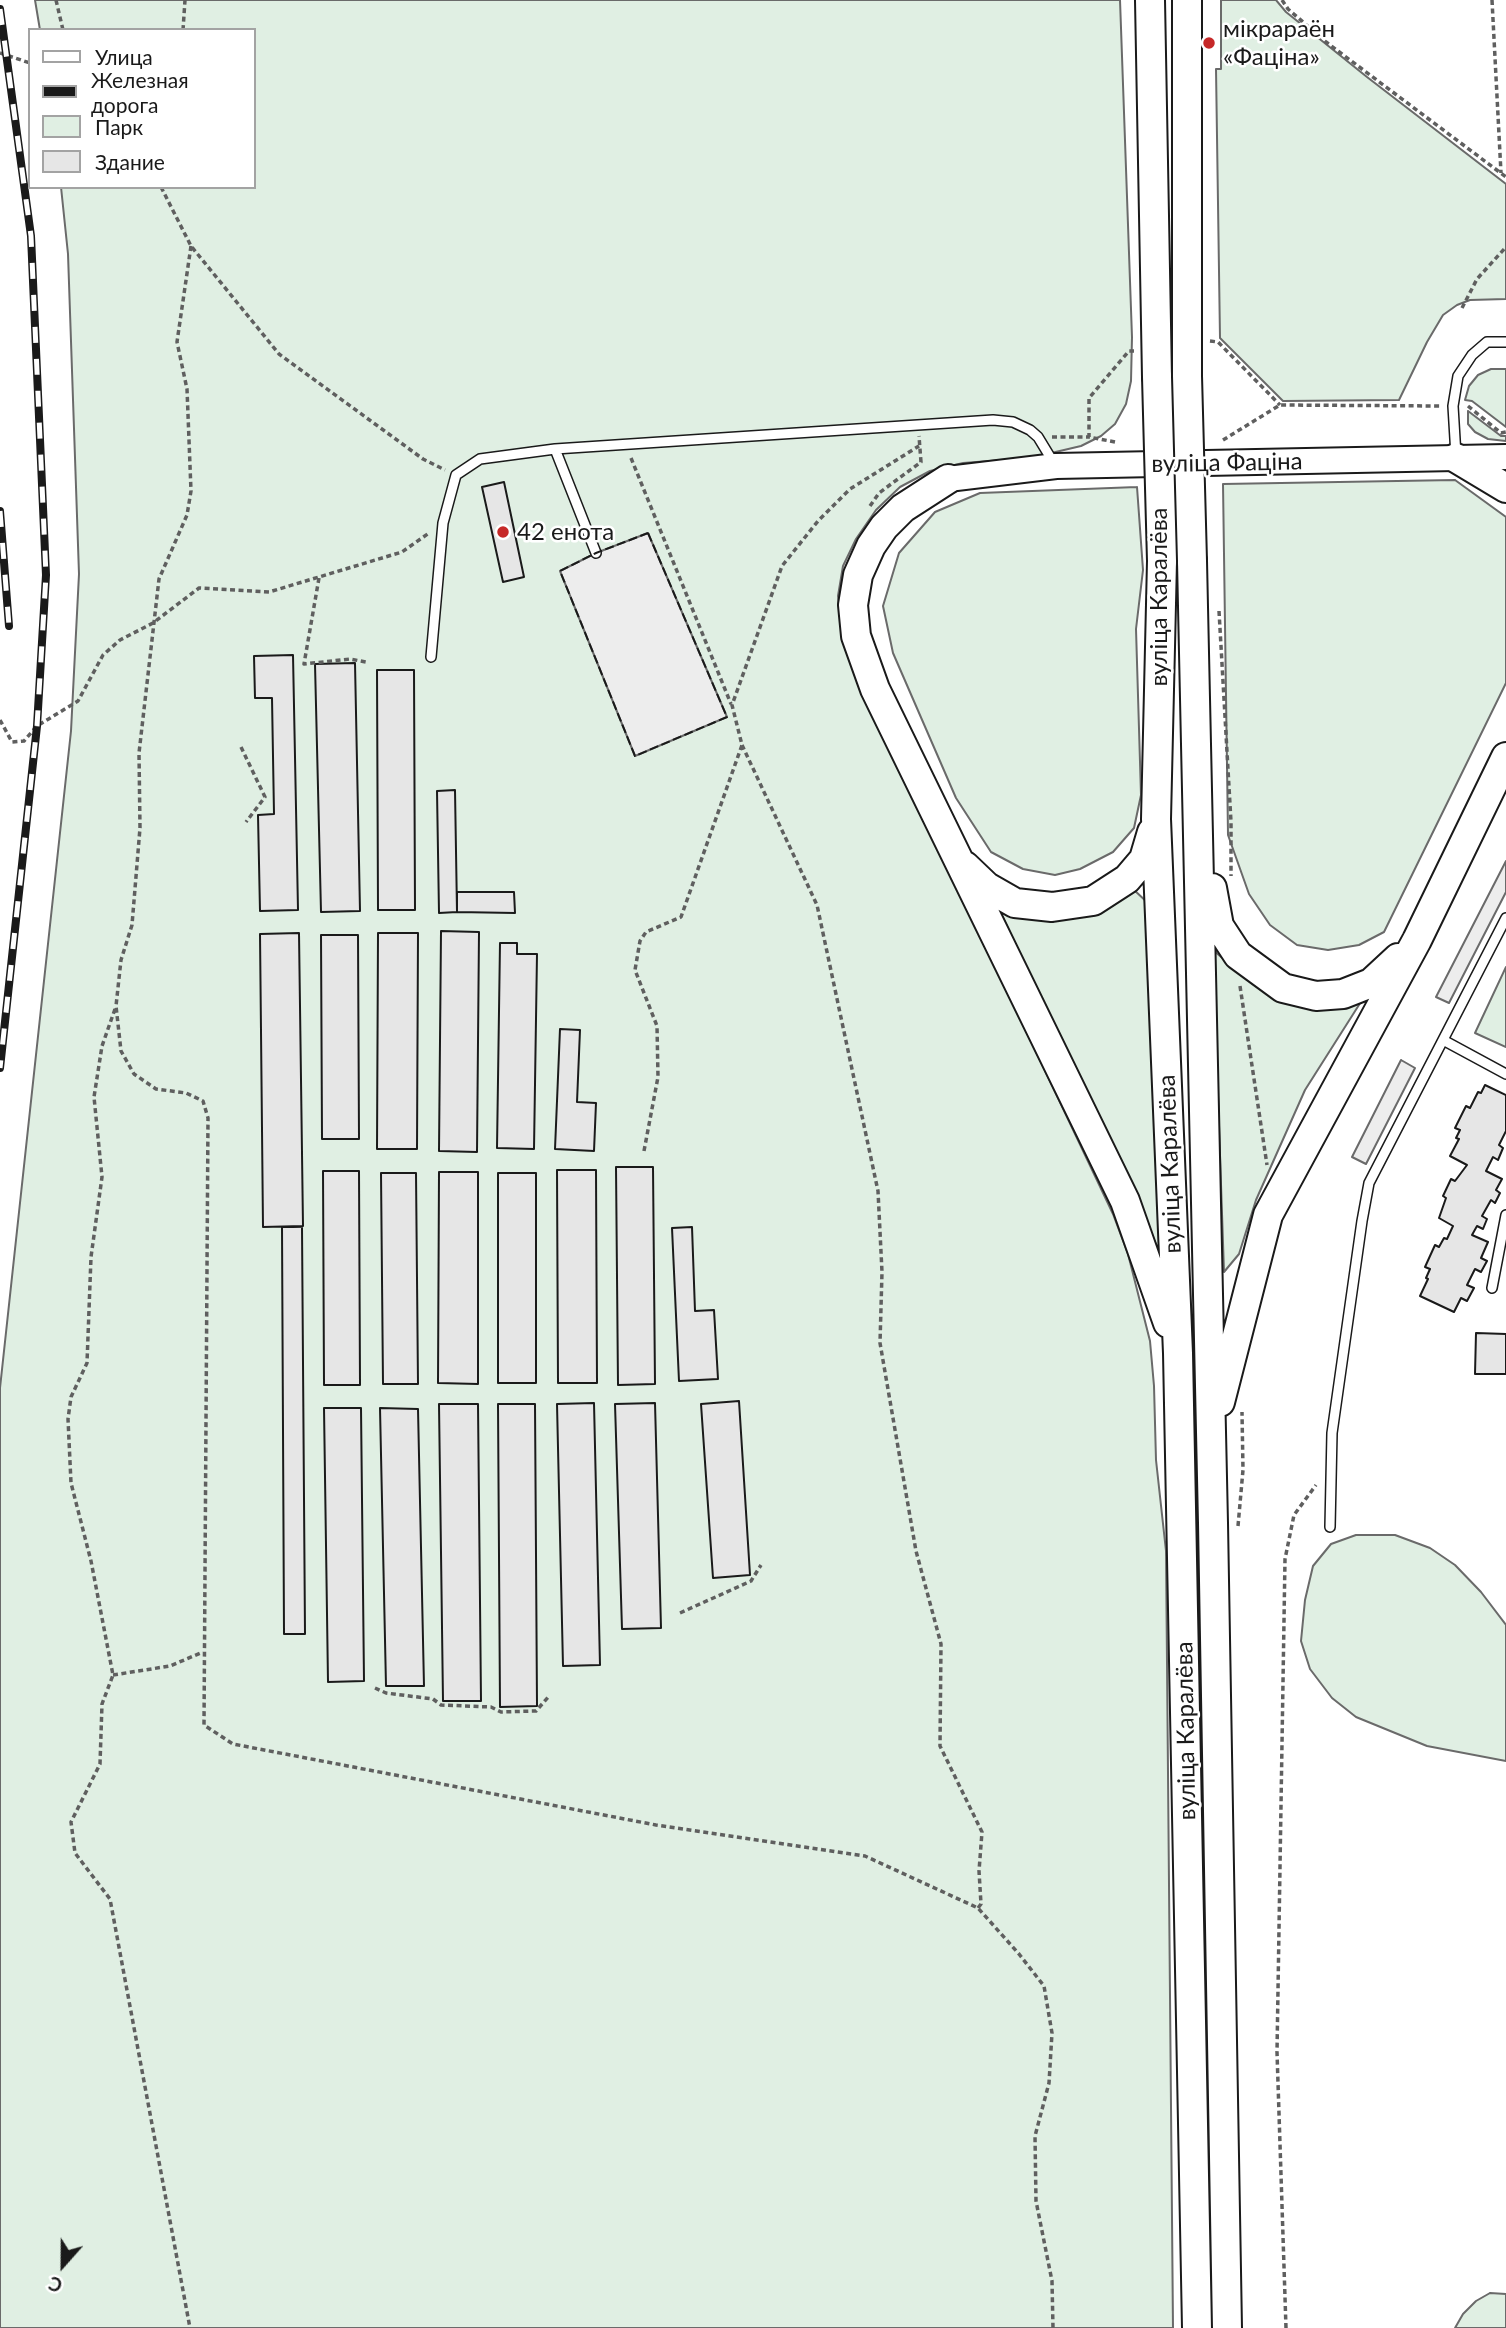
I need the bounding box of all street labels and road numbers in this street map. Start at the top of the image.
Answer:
street label: вуліца Фаціна [1151,447,1303,479]
street label: вуліца Каралёва [1145,507,1173,687]
street label: вуліца Каралёва [1152,1074,1188,1254]
street label: вуліца Каралёва [1170,1641,1202,1821]

